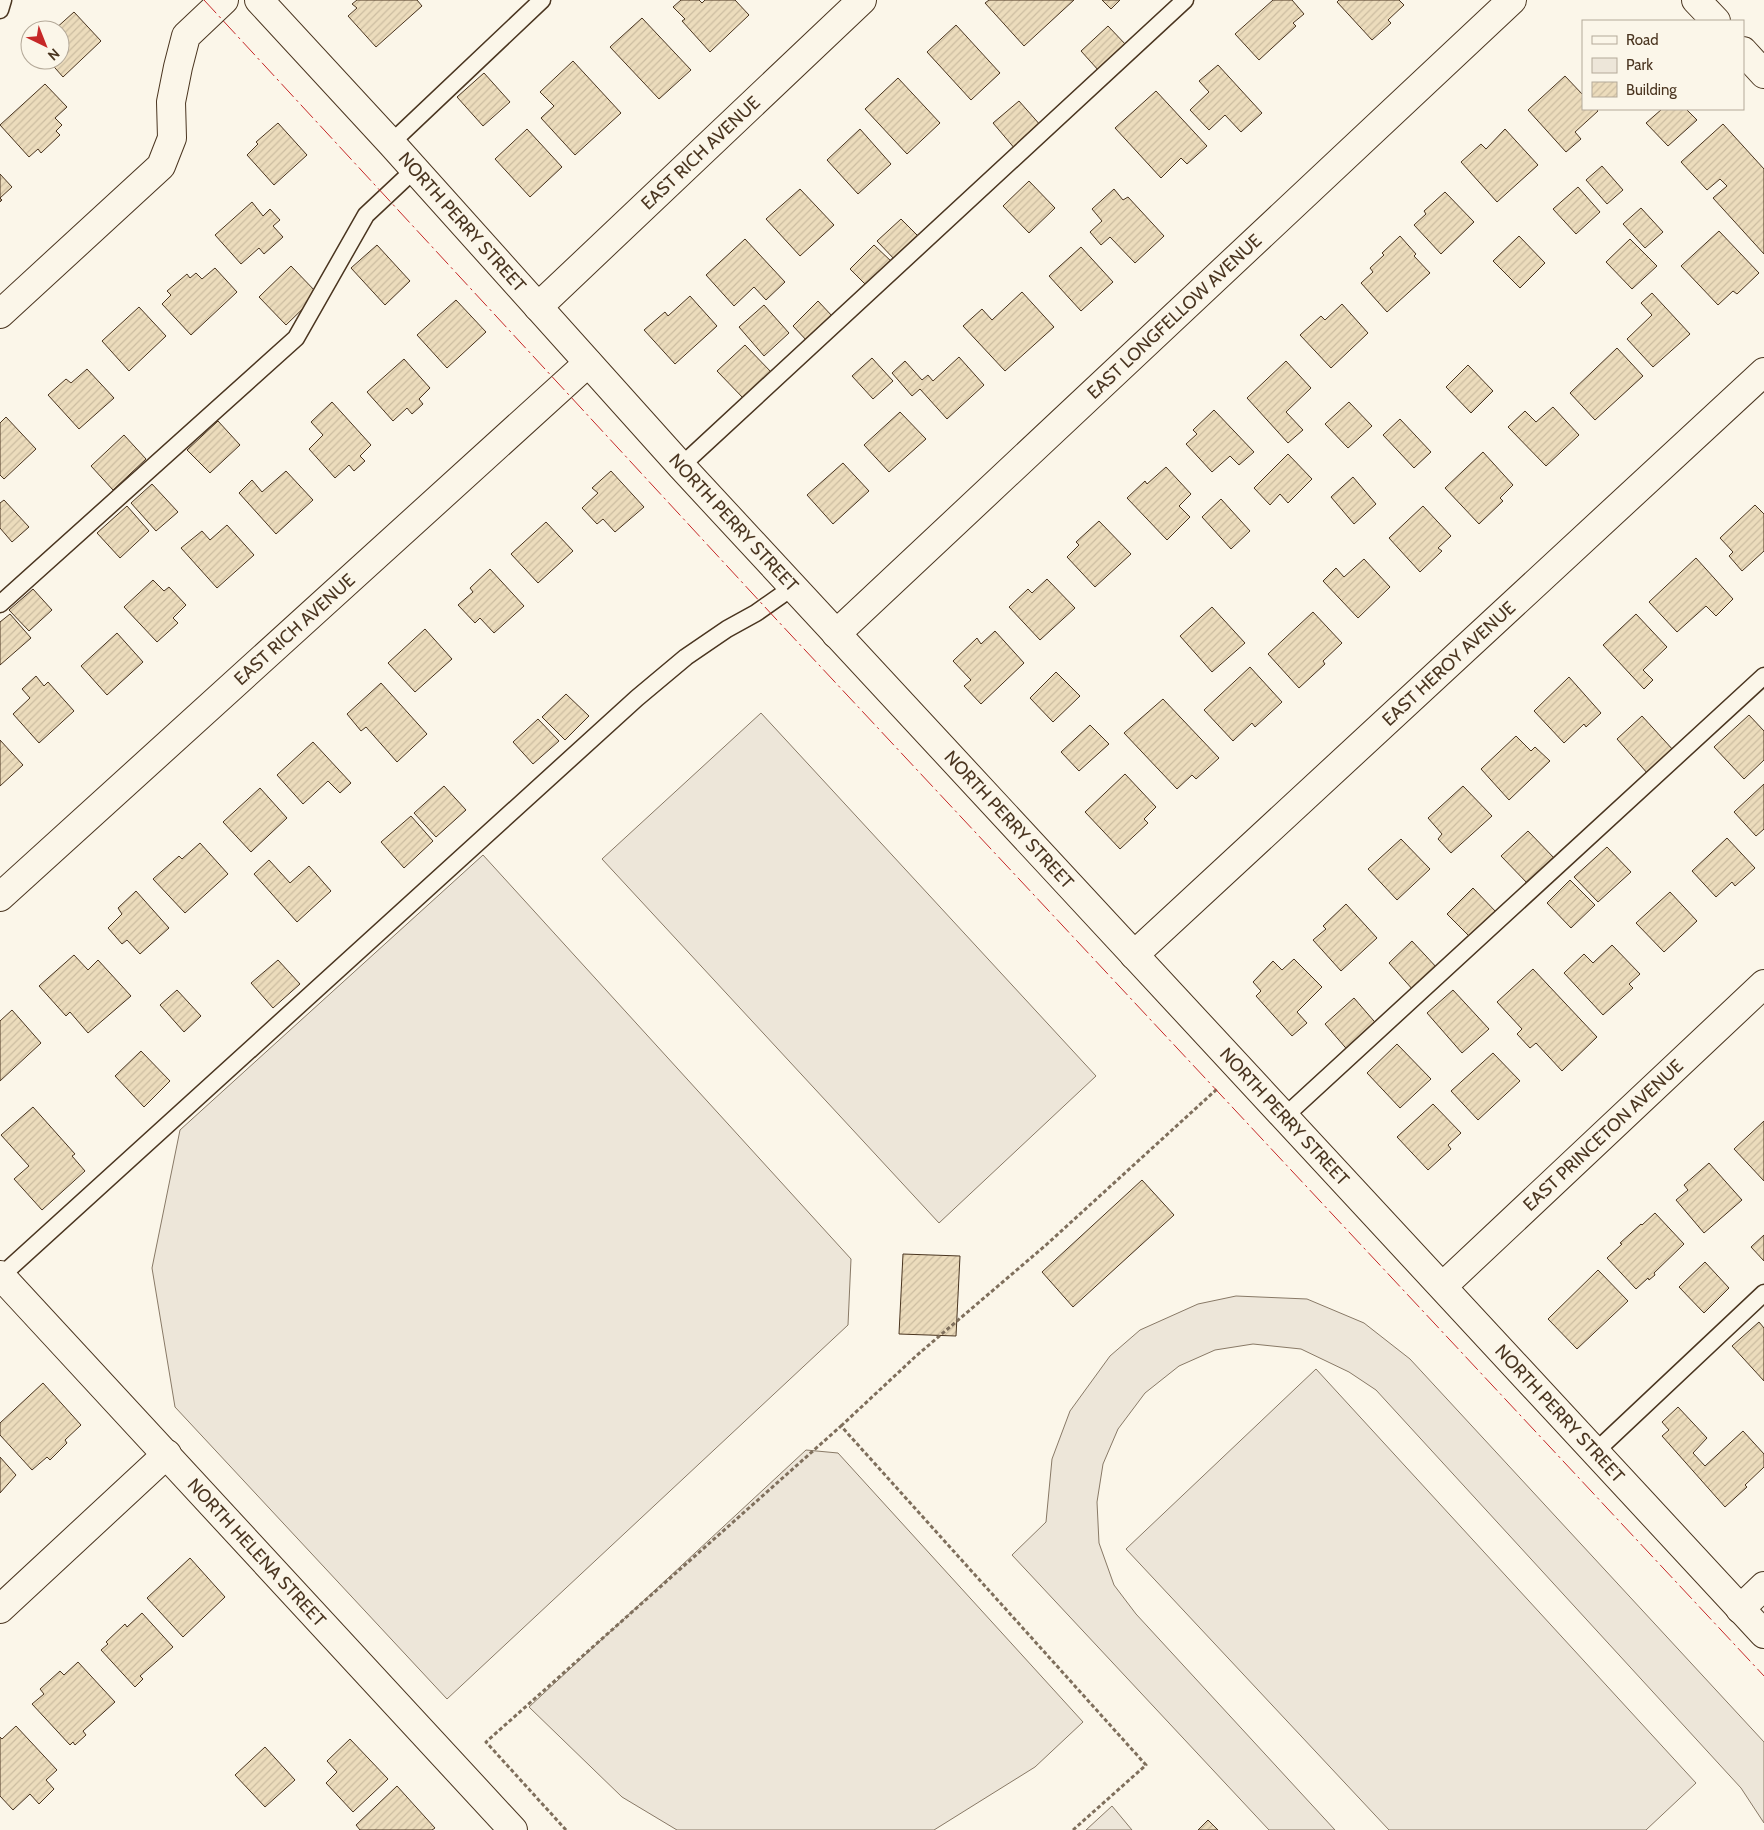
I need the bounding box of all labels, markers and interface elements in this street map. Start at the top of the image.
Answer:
north arrow [20,20,70,70]
legend [1582,20,1744,110]
text: Road [1626,31,1659,49]
text: N [44,45,64,64]
text: Park [1626,56,1653,74]
text: Building [1626,81,1677,99]
street label: EAST RICH AVENUE [637,91,765,214]
street label: NORTH PERRY STREET [394,148,531,297]
street label: EAST LONGFELLOW AVENUE [1083,229,1266,404]
street label: NORTH PERRY STREET [664,449,803,597]
street label: EAST RICH AVENUE [230,569,360,690]
street label: EAST HEROY AVENUE [1378,597,1520,731]
street label: NORTH PERRY STREET [940,746,1079,894]
street label: NORTH PERRY STREET [1215,1043,1354,1190]
street label: EAST PRINCETON AVENUE [1519,1055,1688,1216]
street label: NORTH PERRY STREET [1490,1340,1629,1487]
street label: NORTH HELENA STREET [183,1474,331,1631]

